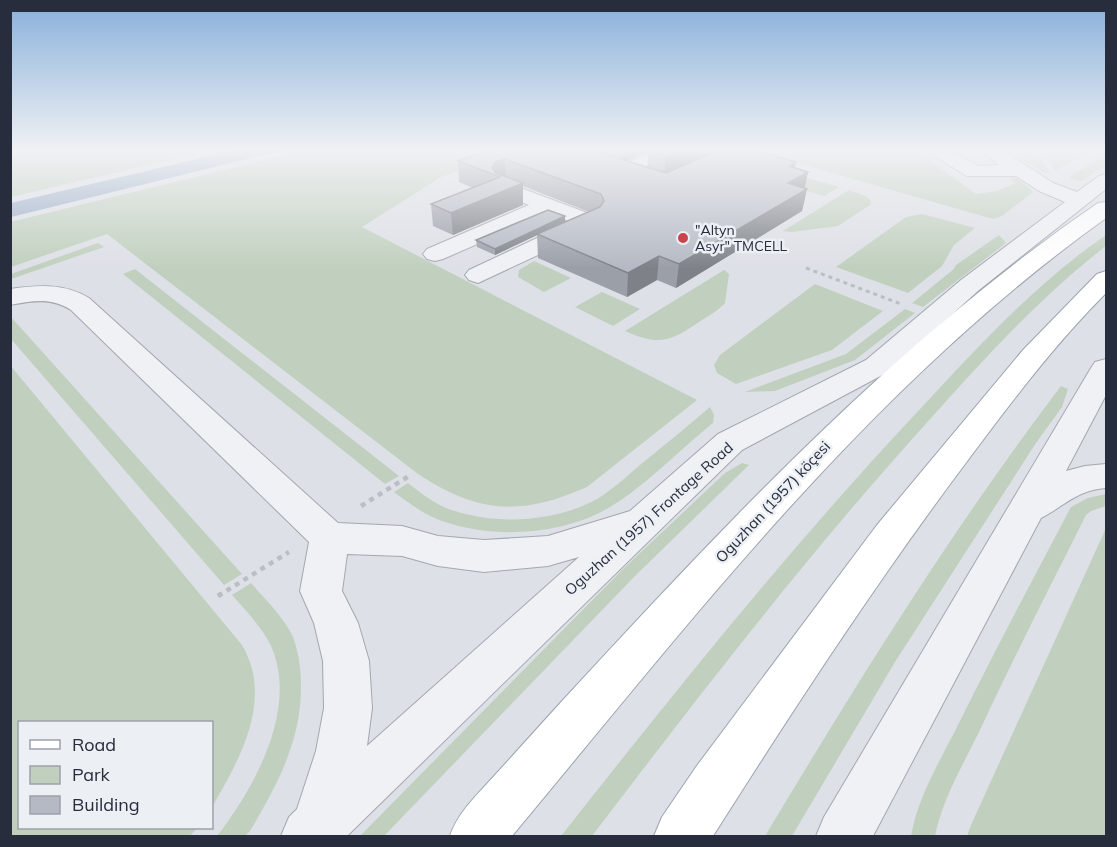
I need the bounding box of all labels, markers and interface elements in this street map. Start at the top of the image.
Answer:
place label: "Altyn Asyr" TMCELL [695,221,788,255]
marker: "Altyn Asyr" TMCELL [676,231,690,245]
street label: Oguzhan (1957) köçesi [711,437,834,566]
street label: Oguzhan (1957) Frontage Road [561,438,737,599]
legend [18,721,213,829]
text: Road [72,733,116,756]
text: Park [72,763,111,786]
text: Building [72,793,140,816]

